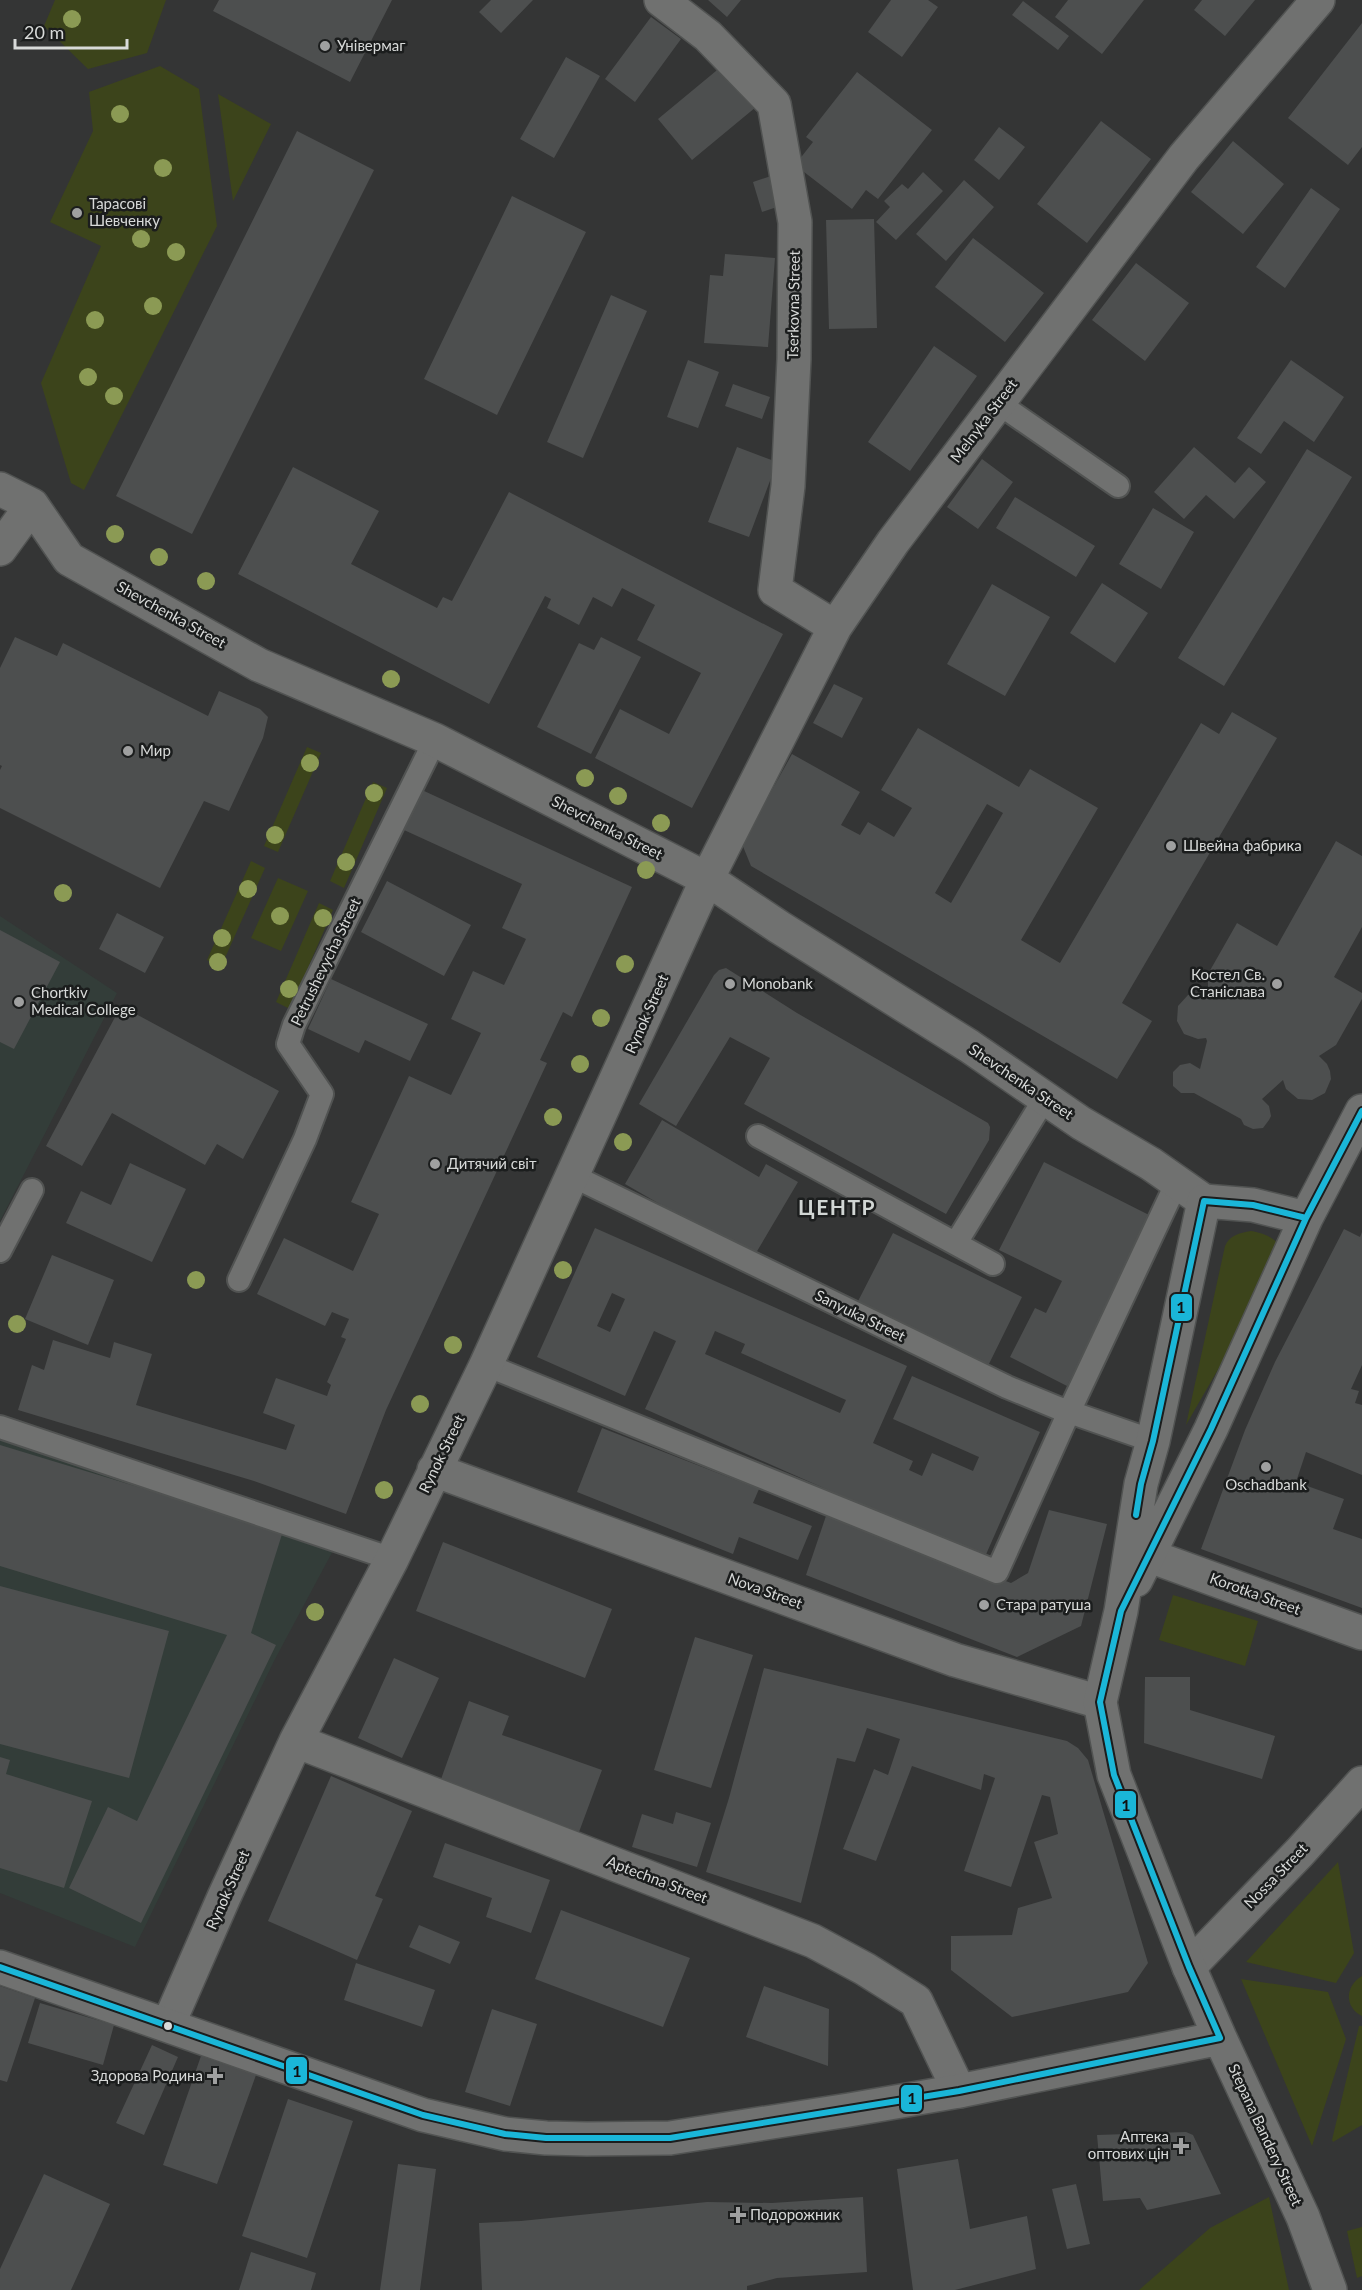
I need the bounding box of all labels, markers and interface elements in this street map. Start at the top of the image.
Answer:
scale bar [15,12,128,50]
text: 20 m [24,21,64,43]
place label: Універмаг [337,36,405,54]
marker: Універмаг [318,39,332,53]
place label: Тарасові Шевченку [89,194,160,229]
marker: Тарасові Шевченку [70,206,84,220]
street label: Tserkovna Street [783,250,803,360]
street label: Melnyka Street [946,375,1021,466]
street label: Shevchenka Street [114,577,230,652]
place label: Мир [140,741,171,759]
marker: Мир [121,744,135,758]
street label: Shevchenka Street [549,791,666,863]
place label: Швейна фабрика [1183,836,1302,854]
marker: Швейна фабрика [1164,839,1178,853]
street label: Petrushevycha Street [286,894,364,1028]
place label: Костел Св. Станіслава [1190,965,1265,1000]
street label: Rynok Street [621,971,672,1056]
place label: Monobank [742,974,813,992]
marker: Monobank [723,977,737,991]
marker: Костел Св. Станіслава [1270,977,1284,991]
place label: Chortkiv Medical College [31,983,136,1018]
marker: Chortkiv Medical College [12,995,26,1009]
street label: Shevchenka Street [966,1040,1078,1123]
place label: Дитячий світ [447,1154,537,1172]
marker: Дитячий світ [428,1157,442,1171]
district label: ЦЕНТР [798,1194,876,1219]
street label: Sanyuka Street [812,1285,909,1345]
line badge: 1 [1170,1293,1193,1322]
text: 1 [1176,1297,1186,1316]
street label: Rynok Street [414,1411,468,1496]
marker: Oschadbank [1259,1460,1273,1474]
place label: Oschadbank [1225,1475,1307,1493]
street label: Nova Street [726,1568,806,1612]
street label: Korotka Street [1208,1568,1304,1618]
place label: Стара ратуша [996,1595,1091,1613]
marker: Стара ратуша [977,1598,991,1612]
line badge: 1 [1114,1790,1137,1819]
text: 1 [1121,1795,1131,1814]
street label: Nossa Street [1240,1839,1311,1912]
street label: Rynok Street [202,1847,253,1932]
street label: Aptechna Street [604,1852,711,1907]
unlabelled marker [162,2020,174,2032]
line badge: 1 [285,2056,308,2085]
text: 1 [292,2061,302,2080]
street label: Stepana Bandery Street [1225,2061,1307,2209]
place label: Здорова Родина [91,2066,203,2084]
marker: Здорова Родина [208,2069,222,2083]
line badge: 1 [900,2084,923,2113]
text: 1 [907,2088,917,2107]
place label: Аптека оптових цін [1088,2127,1169,2162]
marker: Аптека оптових цін [1174,2139,1188,2153]
place label: Подорожник [750,2205,840,2223]
marker: Подорожник [731,2208,745,2222]

